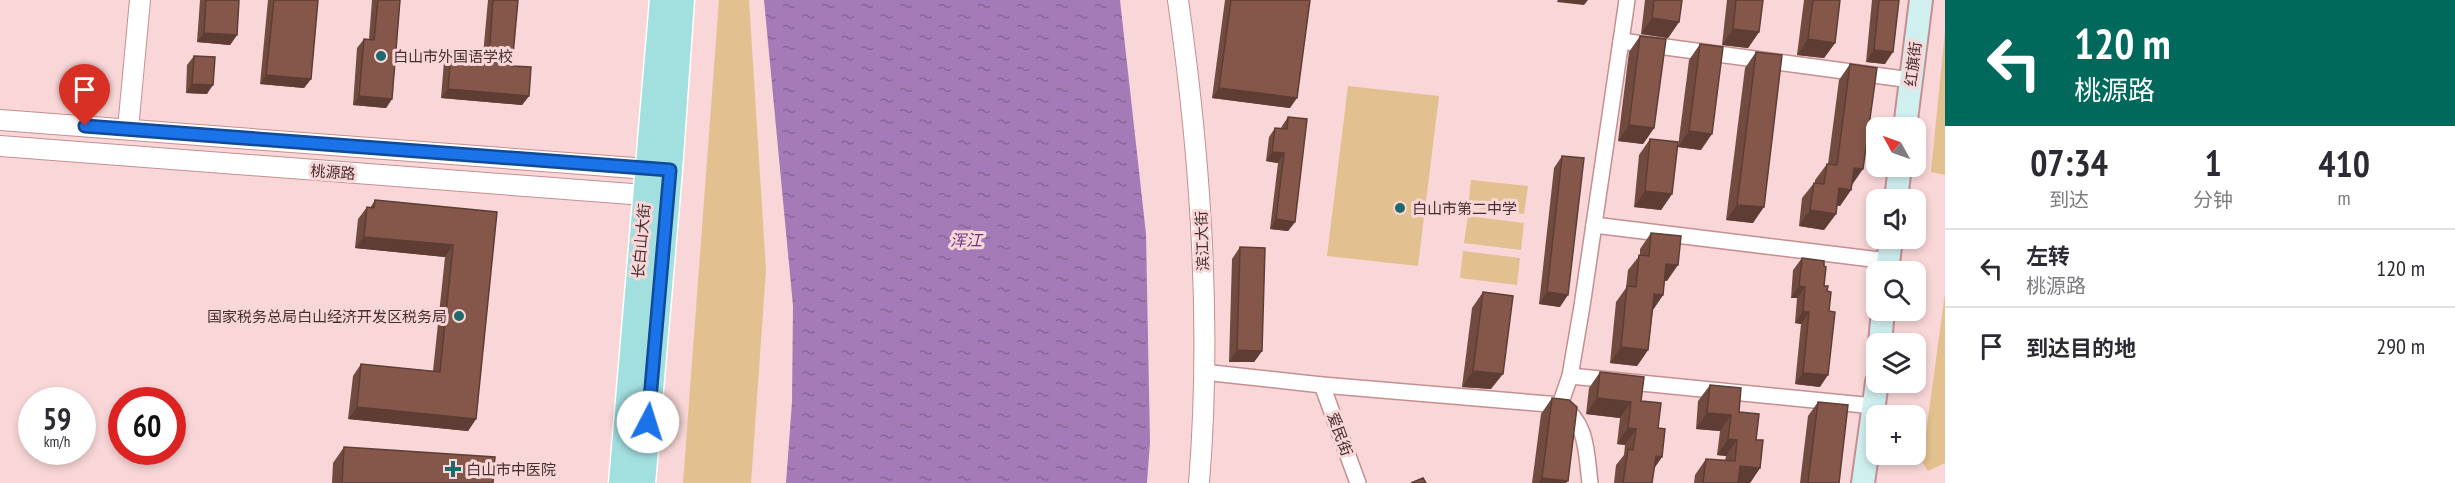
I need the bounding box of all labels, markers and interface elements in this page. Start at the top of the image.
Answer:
text: 120 m [2074,16,2171,71]
icon: left [1975,24,2053,102]
street label: 红旗街 [1901,41,1925,87]
place label: 白山市外国语学校 [393,47,513,66]
marker: 白山市外国语学校 [374,49,388,63]
pin [59,64,110,126]
icon: arrive [68,73,101,106]
text: 桃源路 [2074,73,2155,107]
north arrow [1866,117,1926,177]
map controls [1866,117,1926,465]
text: 07:34 [2030,139,2108,186]
text: 1 [2205,139,2222,186]
text: 410 [2318,140,2370,187]
street label: 桃源路 [310,161,356,183]
text: m [2338,185,2351,211]
text: 到达 [2049,187,2089,213]
text: 分钟 [2193,187,2233,213]
button: sound [1866,189,1926,249]
place label: 白山市第二中学 [1412,199,1517,218]
marker: 白山市第二中学 [1393,201,1407,215]
street label: 长白山大街 [628,203,654,279]
street label: 滨江大街 [1191,211,1213,271]
water label: 浑江 [950,230,984,250]
text: 左转 [2026,242,2070,270]
icon: left [1975,252,2008,285]
text: 120 m [2376,254,2425,282]
button: search [1866,261,1926,321]
text: 桃源路 [2026,273,2086,299]
place label: 国家税务总局白山经济开发区税务局 [207,307,447,326]
marker: 国家税务总局白山经济开发区税务局 [452,309,466,323]
icon: arrive [1975,330,2008,363]
text: 290 m [2376,332,2425,360]
button: layers [1866,333,1926,393]
text: 到达目的地 [2026,334,2136,362]
speed limit sign: 60 [108,387,186,465]
position arrow [616,390,680,454]
text: 59 [43,399,71,438]
button: + [1866,405,1926,465]
street label: 爱民街 [1323,410,1357,458]
text: km/h [44,432,70,451]
marker: 白山市中医院 [444,460,462,478]
place label: 白山市中医院 [466,460,556,479]

